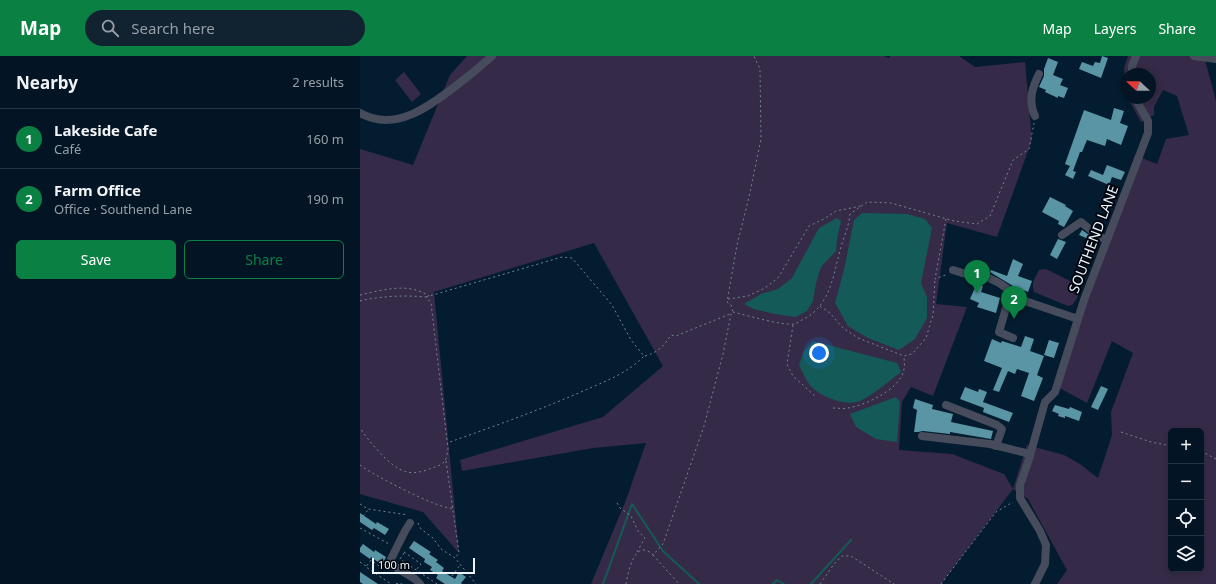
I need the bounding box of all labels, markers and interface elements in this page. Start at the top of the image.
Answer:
search box [85,10,365,46]
text: Map [20,15,61,41]
icon: search [99,17,121,39]
text: Search here [131,18,215,38]
text: Map [1043,19,1072,38]
text: Layers [1094,19,1136,38]
text: Share [1158,19,1196,38]
north arrow [1120,68,1156,104]
text: Nearby [16,71,78,94]
text: 2 results [292,73,344,91]
text: Lakeside Cafe [54,120,157,140]
text: 1 [25,130,33,148]
text: 160 m [306,130,344,148]
text: Café [54,140,81,158]
text: Farm Office [54,180,141,200]
street label: SOUTHEND LANE [1064,182,1122,296]
text: 2 [25,190,33,208]
text: 190 m [306,190,344,208]
text: Office · Southend Lane [54,200,192,218]
button: Save [16,240,176,279]
button: Share [184,240,344,279]
pin: 1 [964,260,990,293]
pin: 2 [1001,286,1027,319]
your location [809,343,829,363]
map controls [1168,428,1204,572]
button: + [1168,428,1204,464]
button: − [1168,464,1204,500]
button: locate [1168,500,1204,536]
button: layers [1168,536,1204,572]
scale bar [372,556,475,575]
text: 100 m [378,557,410,572]

